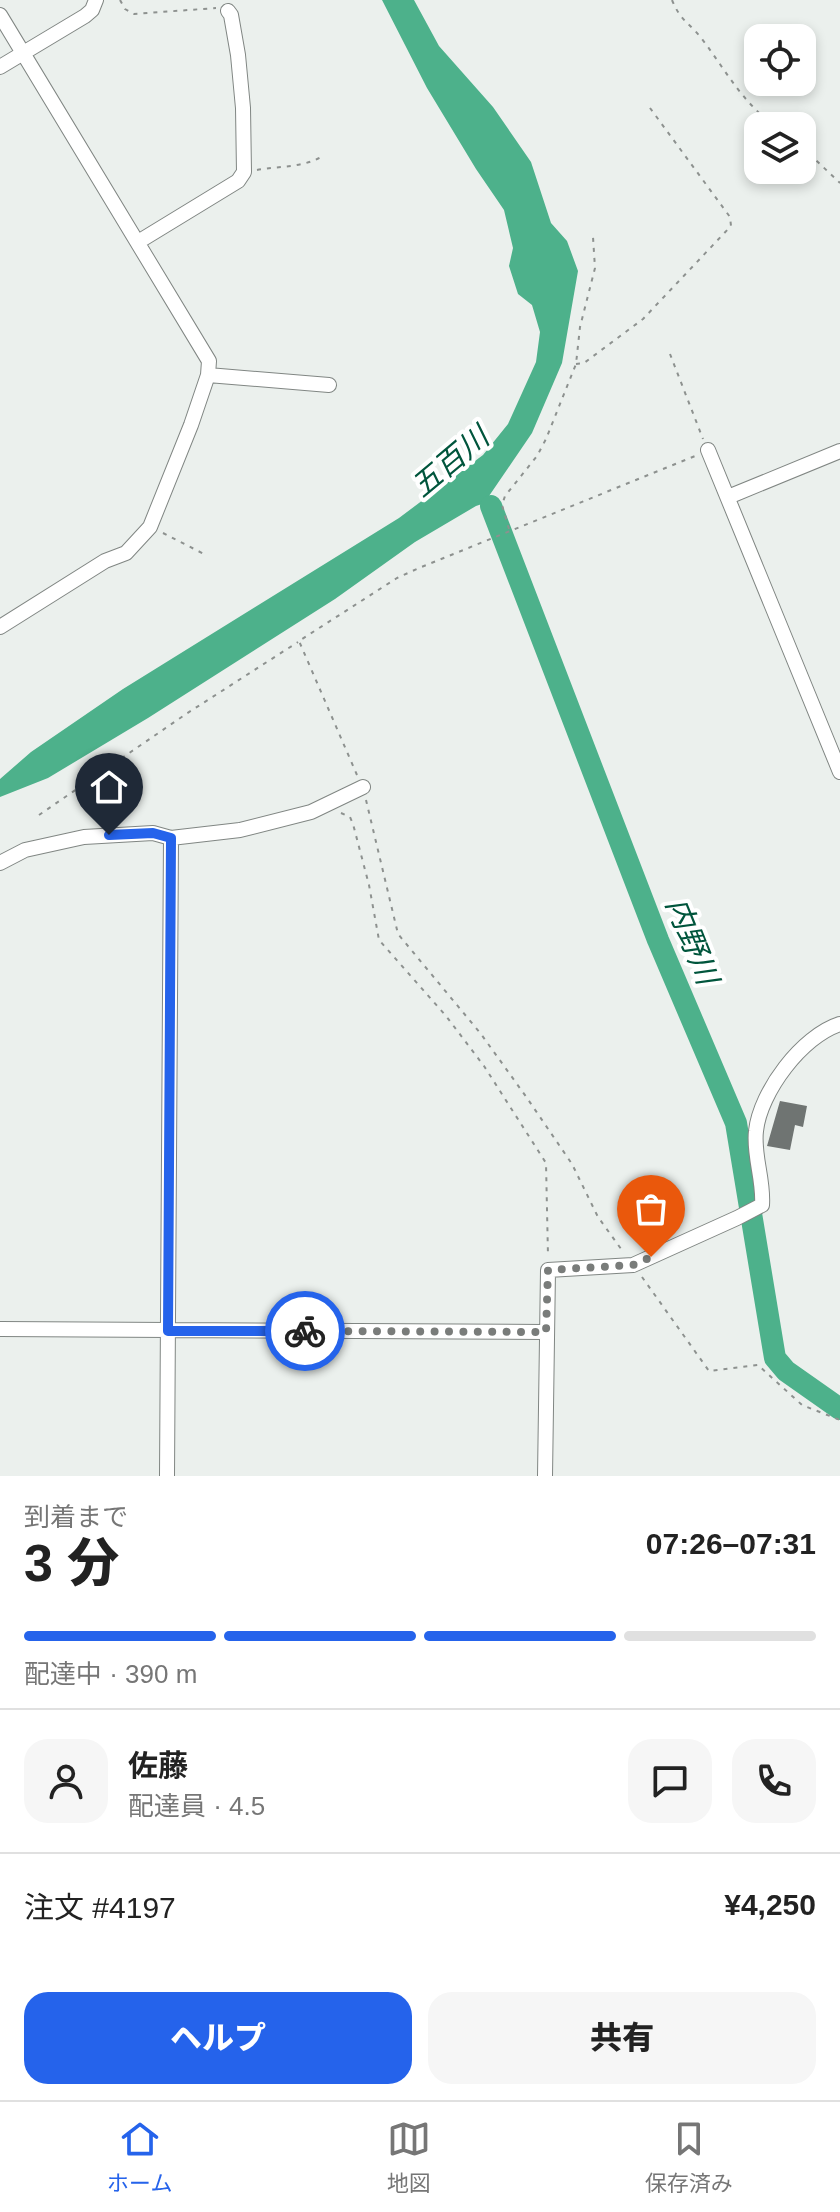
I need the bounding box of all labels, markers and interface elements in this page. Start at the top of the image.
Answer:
map controls [744,24,816,184]
button: locate [744,24,816,96]
button: layers [744,112,816,184]
water label: 五百川 [405,418,497,503]
pin [75,753,143,835]
icon: home [87,765,131,809]
water label: 内野川 [660,893,726,991]
pin [617,1175,685,1257]
icon: bag [629,1187,673,1231]
courier [265,1291,345,1371]
icon: bike [283,1309,327,1353]
text: 到着まで [24,1502,128,1532]
text: 07:26–07:31 [646,1527,816,1560]
text: 3 分 [24,1534,119,1592]
text: 配達中 · 390 m [24,1659,197,1689]
button: person [24,1739,108,1823]
button: chat [628,1739,712,1823]
button: phone [732,1739,816,1823]
text: 佐藤 [128,1749,188,1782]
text: 配達員 · 4.5 [128,1791,265,1821]
text: ¥4,250 [724,1888,816,1921]
text: 注文 #4197 [24,1891,176,1924]
button: ヘルプ [24,1992,412,2084]
button: 共有 [428,1992,816,2084]
tab: ホーム [107,2117,172,2197]
tab: 地図 [387,2117,431,2197]
tab: 保存済み [645,2117,733,2197]

